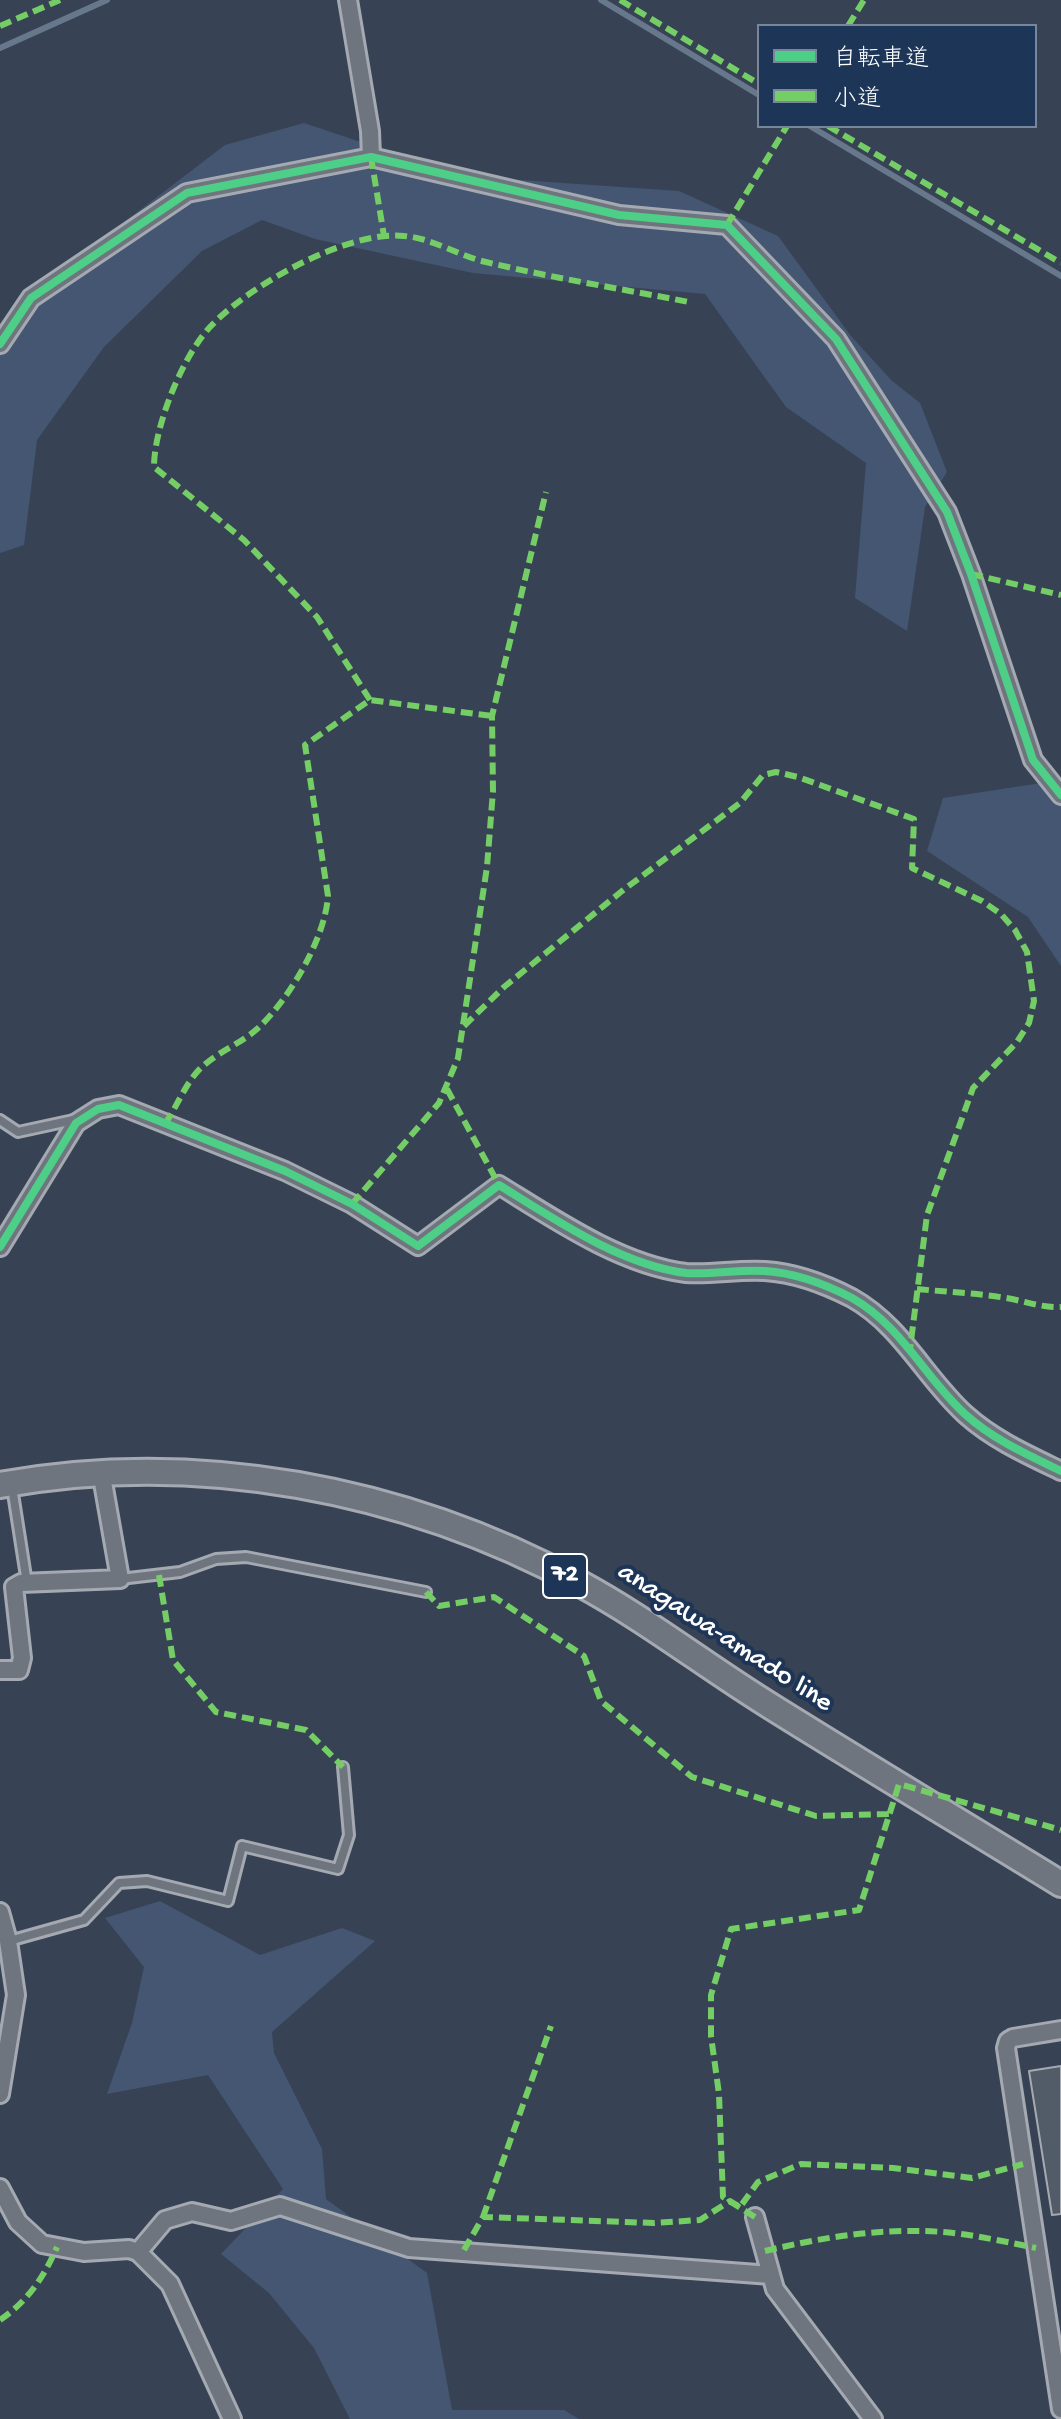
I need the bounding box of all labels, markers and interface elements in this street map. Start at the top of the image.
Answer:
legend [757,24,1037,128]
text: 自転車道 [833,46,929,75]
text: 小道 [833,86,881,115]
road number: 72 [543,1554,587,1598]
street label: anagawa-amado line [610,1557,838,1721]

